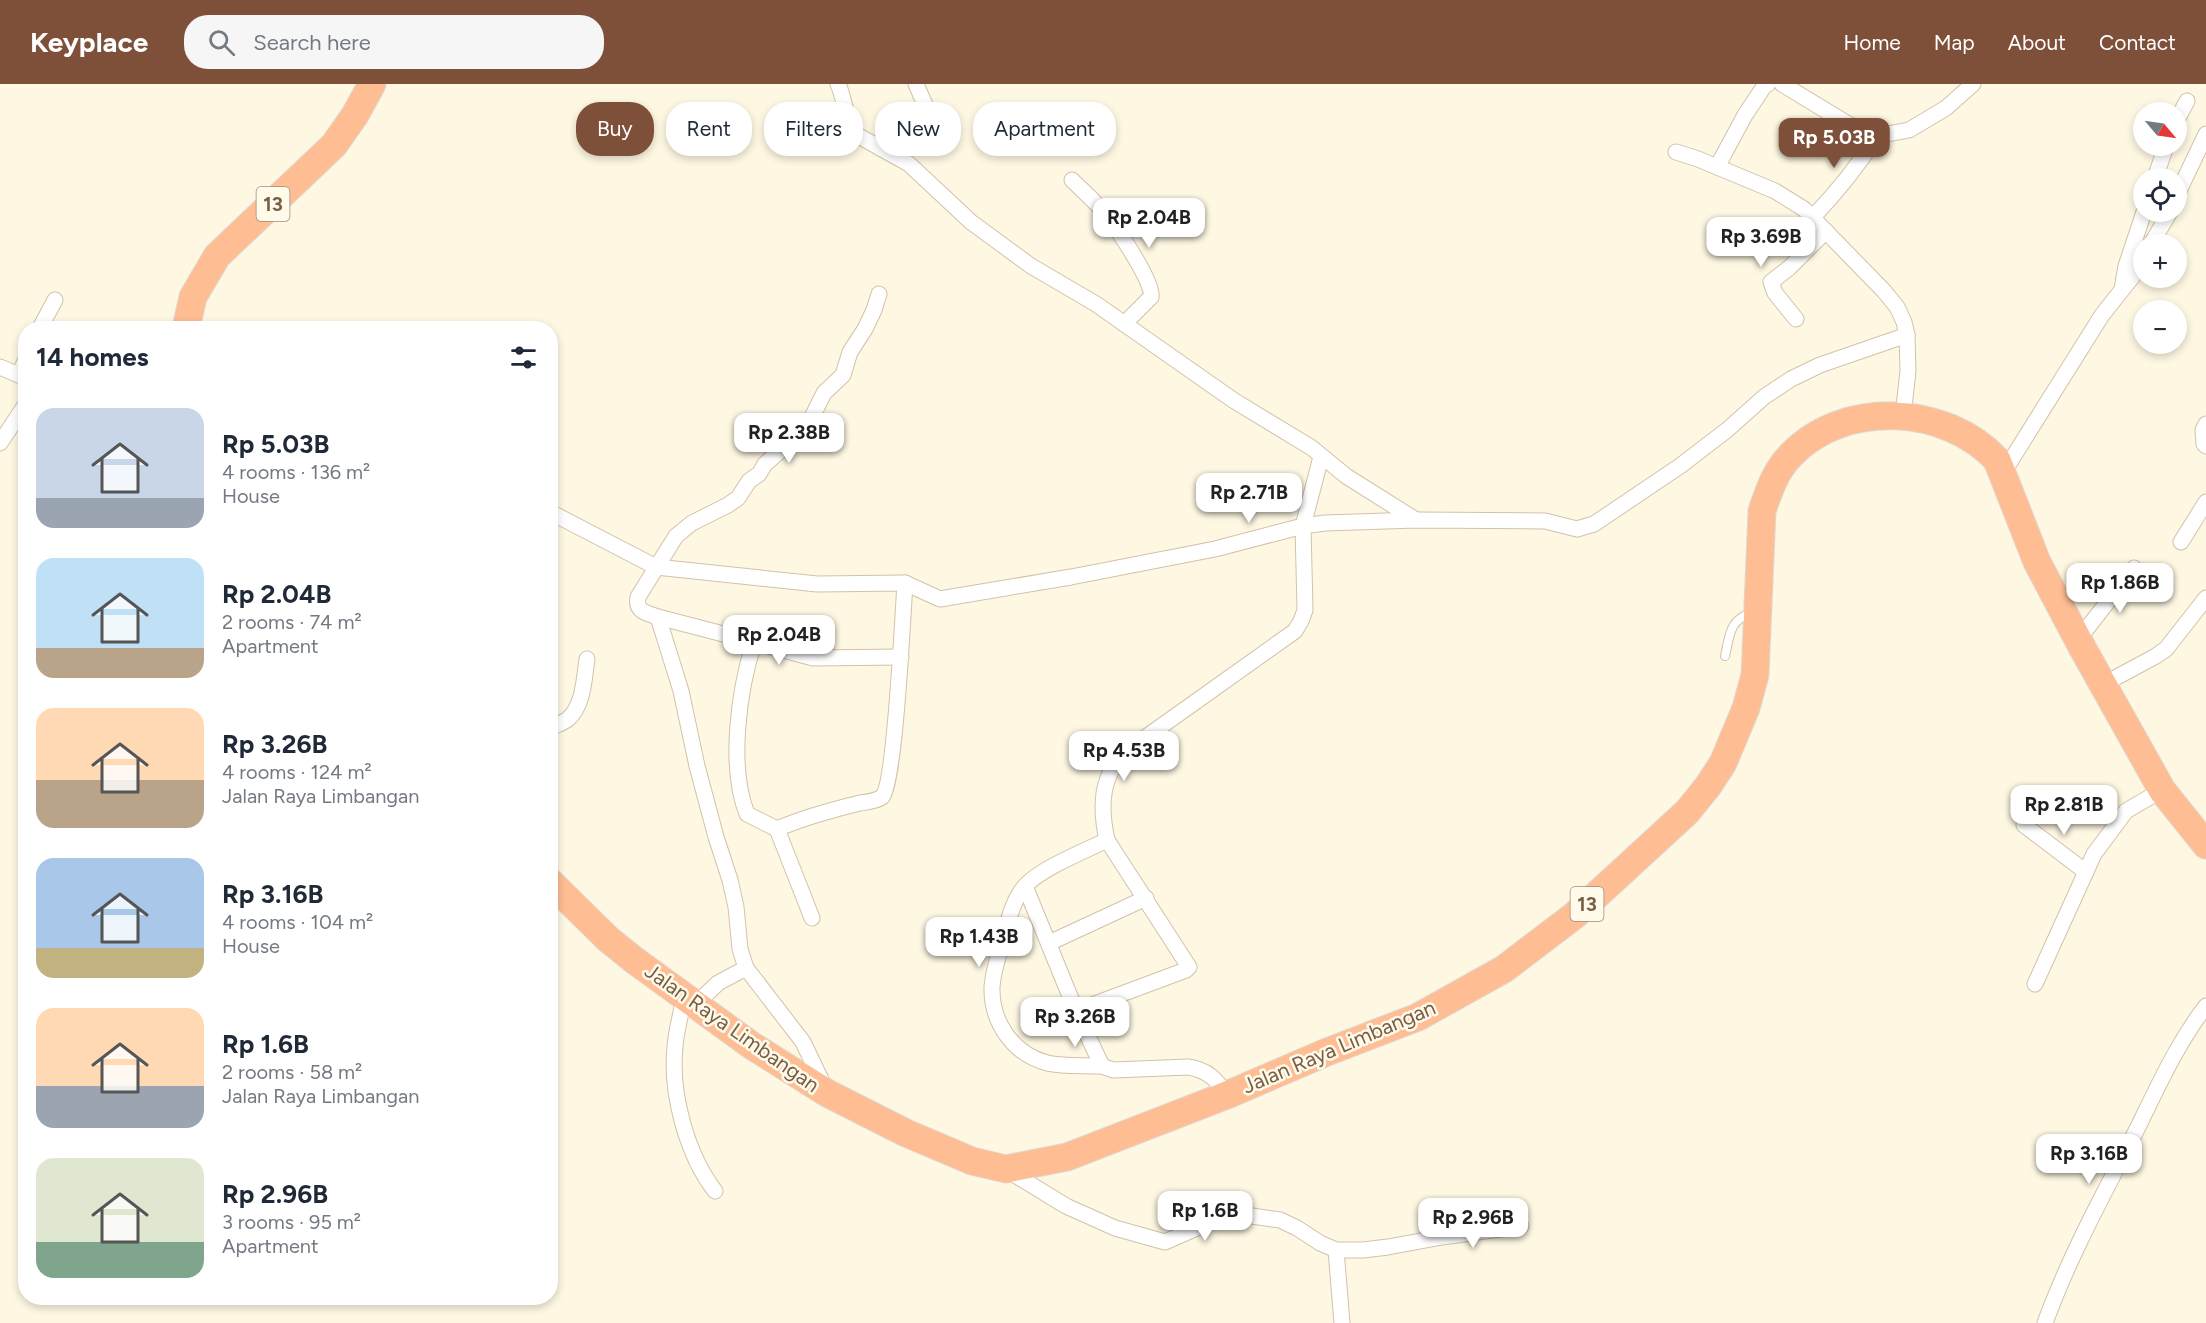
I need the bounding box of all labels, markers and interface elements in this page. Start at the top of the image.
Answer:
search box [184,15,604,69]
text: Keyplace [30,25,148,59]
icon: search [205,26,238,59]
text: Search here [253,29,371,56]
text: Home [1844,30,1901,55]
text: Map [1934,30,1975,55]
text: About [2008,30,2066,55]
text: Contact [2099,30,2176,55]
chip: Buy [576,102,654,156]
chip: Rent [666,102,752,156]
chip: Filters [764,102,863,156]
chip: New [875,102,961,156]
chip: Apartment [973,102,1116,156]
north arrow [2133,102,2187,156]
map controls [2133,102,2187,354]
pin: Rp 5.03B [1772,118,1896,169]
text: Rp 5.03B [1793,125,1875,149]
button: locate [2133,168,2187,222]
road number: 13 [256,187,290,221]
pin: Rp 2.04B [1087,198,1211,249]
text: Rp 2.04B [1107,205,1191,229]
pin: Rp 3.69B [1699,217,1823,268]
text: Rp 3.69B [1720,224,1802,248]
button: + [2133,234,2187,288]
button: − [2133,300,2187,354]
text: 14 homes [36,341,149,373]
icon: filters [507,341,540,374]
pin: Rp 2.38B [727,413,851,464]
text: Rp 2.38B [748,420,830,444]
text: Rp 5.03B [222,428,329,460]
icon: home [84,432,156,504]
text: 4 rooms · 136 m² [222,460,370,484]
pin: Rp 2.71B [1187,473,1311,524]
text: Rp 2.71B [1210,480,1288,504]
text: House [222,484,280,508]
pin: Rp 1.86B [2058,563,2182,614]
text: Rp 1.86B [2080,570,2160,594]
text: Rp 2.04B [222,578,331,610]
icon: home [84,582,156,654]
text: 2 rooms · 74 m² [222,610,362,634]
pin: Rp 2.04B [717,615,841,666]
text: Rp 2.04B [737,622,821,646]
text: Apartment [222,634,319,658]
text: Rp 3.26B [222,728,328,760]
pin: Rp 4.53B [1062,731,1186,782]
icon: home [84,732,156,804]
text: Rp 4.53B [1083,738,1165,762]
text: 4 rooms · 124 m² [222,760,372,784]
text: Jalan Raya Limbangan [222,784,419,808]
pin: Rp 2.81B [2002,785,2126,836]
text: Rp 2.81B [2024,792,2104,816]
text: Rp 3.16B [222,878,323,910]
icon: home [84,882,156,954]
road number: 13 [1570,887,1604,921]
text: 4 rooms · 104 m² [222,910,373,934]
pin: Rp 1.43B [917,917,1041,968]
text: Rp 1.43B [939,924,1019,948]
text: House [222,934,280,958]
street label: Jalan Raya Limbangan [640,958,824,1097]
street label: Jalan Raya Limbangan [1239,995,1439,1099]
pin: Rp 3.26B [1013,997,1137,1048]
text: Rp 3.26B [1034,1004,1116,1028]
text: Rp 1.6B [222,1028,309,1060]
icon: home [84,1032,156,1104]
text: 2 rooms · 58 m² [222,1060,362,1084]
text: Jalan Raya Limbangan [222,1084,419,1108]
pin: Rp 3.16B [2027,1134,2151,1185]
text: Rp 3.16B [2050,1141,2128,1165]
text: Rp 2.96B [222,1178,328,1210]
icon: home [84,1182,156,1254]
pin: Rp 1.6B [1150,1191,1260,1242]
text: Rp 1.6B [1172,1198,1238,1222]
pin: Rp 2.96B [1411,1198,1535,1249]
text: Rp 2.96B [1432,1205,1514,1229]
text: 3 rooms · 95 m² [222,1210,361,1234]
text: Apartment [222,1234,319,1258]

